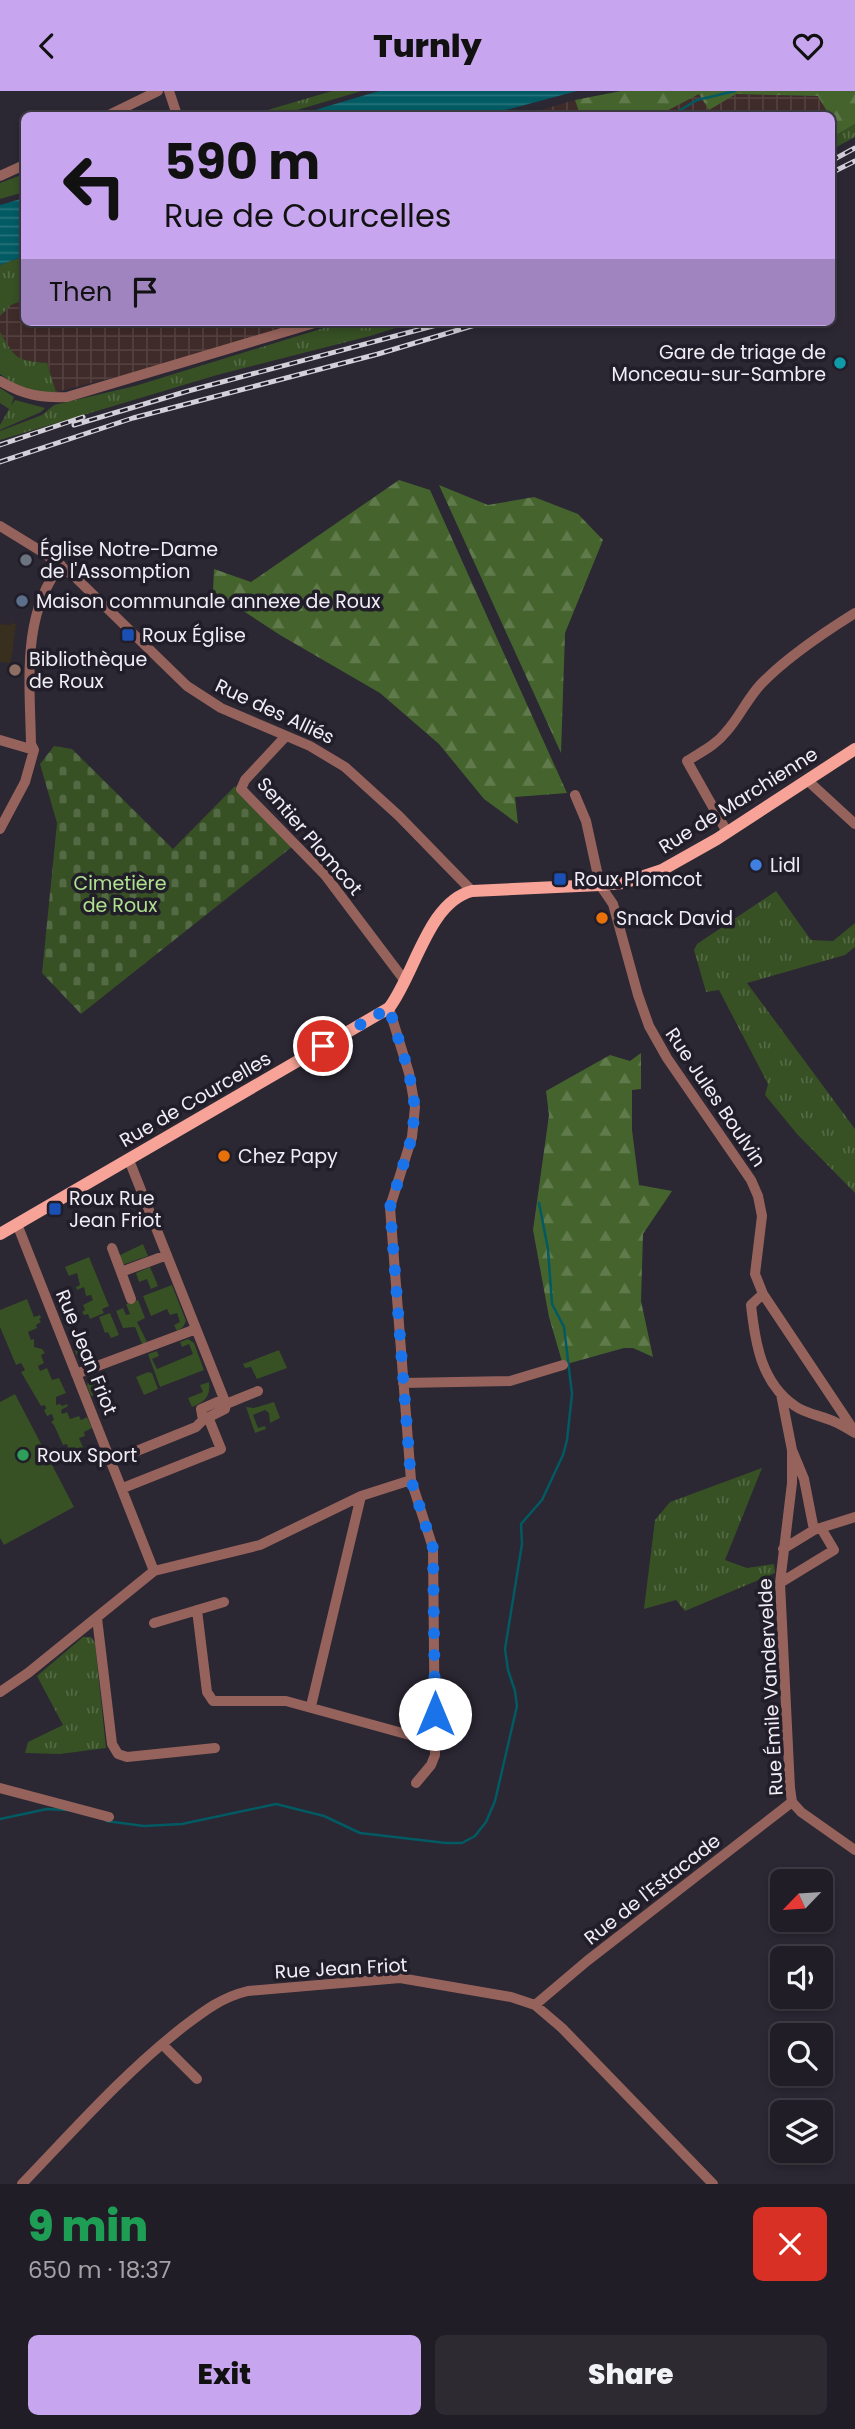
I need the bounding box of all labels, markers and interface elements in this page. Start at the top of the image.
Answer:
text: Turnly [373,23,482,68]
icon: back [28,27,66,65]
icon: heart [789,27,827,65]
text: 590 m [164,128,320,196]
icon: left [49,140,140,231]
text: Rue de Courcelles [164,193,452,238]
icon: arrive [126,273,164,311]
text: Then [49,274,112,310]
place label: Gare de triage de Monceau-sur-Sambre [612,339,826,388]
marker: Gare de triage de Monceau-sur-Sambre [832,355,848,371]
place label: Église Notre-Dame de l'Assomption [40,536,218,585]
marker: Église Notre-Dame de l'Assomption [18,552,34,568]
place label: Maison communale annexe de Roux [36,588,380,615]
marker: Maison communale annexe de Roux [14,593,30,609]
place label: Roux Église [142,622,246,649]
marker: Roux Église [120,627,136,643]
place label: Bibliothèque de Roux [29,646,147,695]
marker: Bibliothèque de Roux [7,662,23,678]
street label: Rue des Alliés [211,672,339,751]
street label: Rue de Marchienne [654,741,823,860]
street label: Sentier Plomcot [251,771,369,901]
place label: Lidl [770,852,800,879]
marker: Lidl [748,857,764,873]
place label: Roux Plomcot [574,866,702,893]
park label: Cimetière de Roux [74,870,166,919]
marker: Roux Plomcot [552,871,568,887]
place label: Snack David [616,905,733,932]
marker: Snack David [594,910,610,926]
pin [293,1016,353,1076]
street label: Rue Jules Boulvin [659,1022,772,1172]
icon: arrive [304,1027,342,1065]
street label: Rue de Courcelles [115,1045,276,1154]
place label: Chez Papy [238,1143,338,1170]
marker: Chez Papy [216,1148,232,1164]
place label: Roux Rue Jean Friot [69,1185,161,1234]
marker: Roux Rue Jean Friot [47,1201,63,1217]
street label: Rue Jean Friot [49,1286,124,1419]
place label: Roux Sport [37,1442,137,1469]
marker: Roux Sport [15,1447,31,1463]
street label: Rue Émile Vandervelde [751,1578,790,1796]
position arrow [398,1677,472,1751]
street label: Rue de l'Estacade [578,1828,726,1951]
north arrow [770,1869,833,1932]
map controls [770,1869,833,2163]
button: sound [770,1946,833,2009]
street label: Rue Jean Friot [274,1952,408,1985]
button: search [770,2023,833,2086]
button: layers [770,2100,833,2163]
text: 9 min [28,2197,148,2256]
button: close [753,2207,827,2281]
text: 650 m · 18:37 [28,2254,171,2286]
button: Exit [28,2335,421,2415]
button: Share [435,2335,827,2415]

